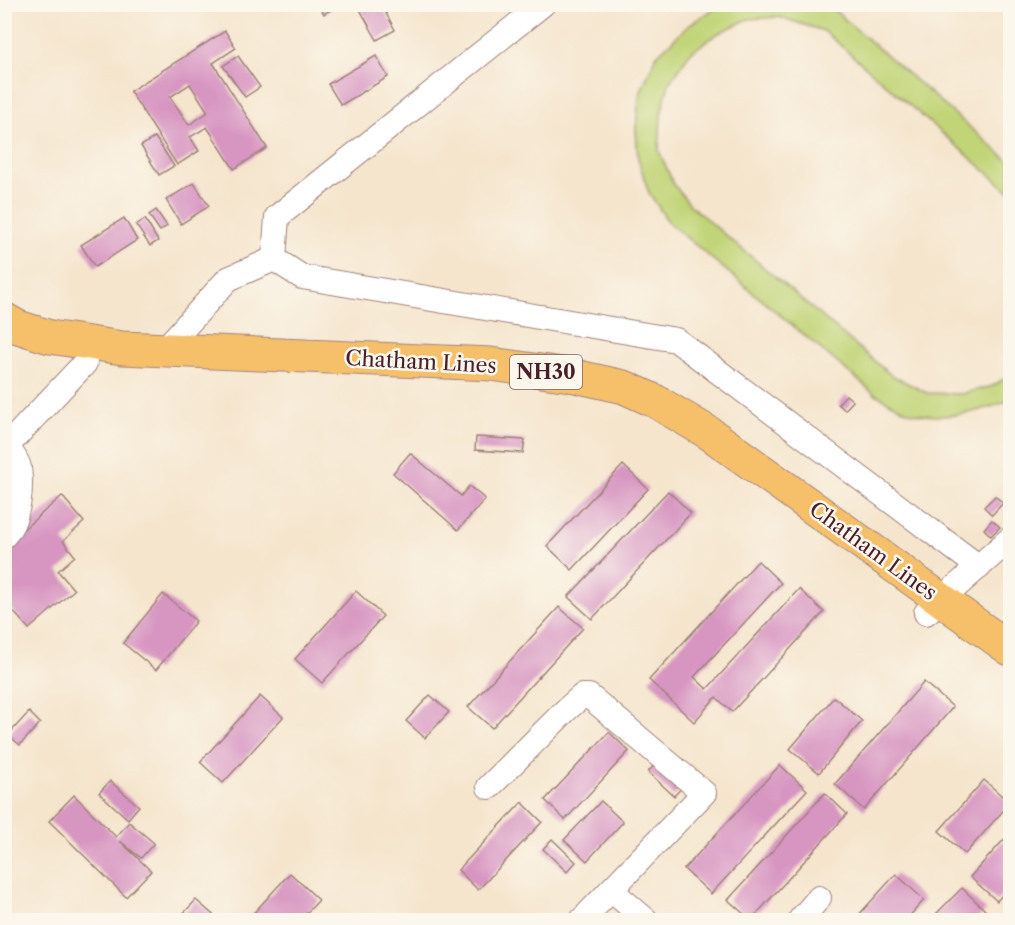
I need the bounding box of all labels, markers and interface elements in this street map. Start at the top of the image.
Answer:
street label: Chatham Lines [345,345,497,378]
road number: NH30 [510,355,582,389]
street label: Chatham Lines [805,496,942,605]

